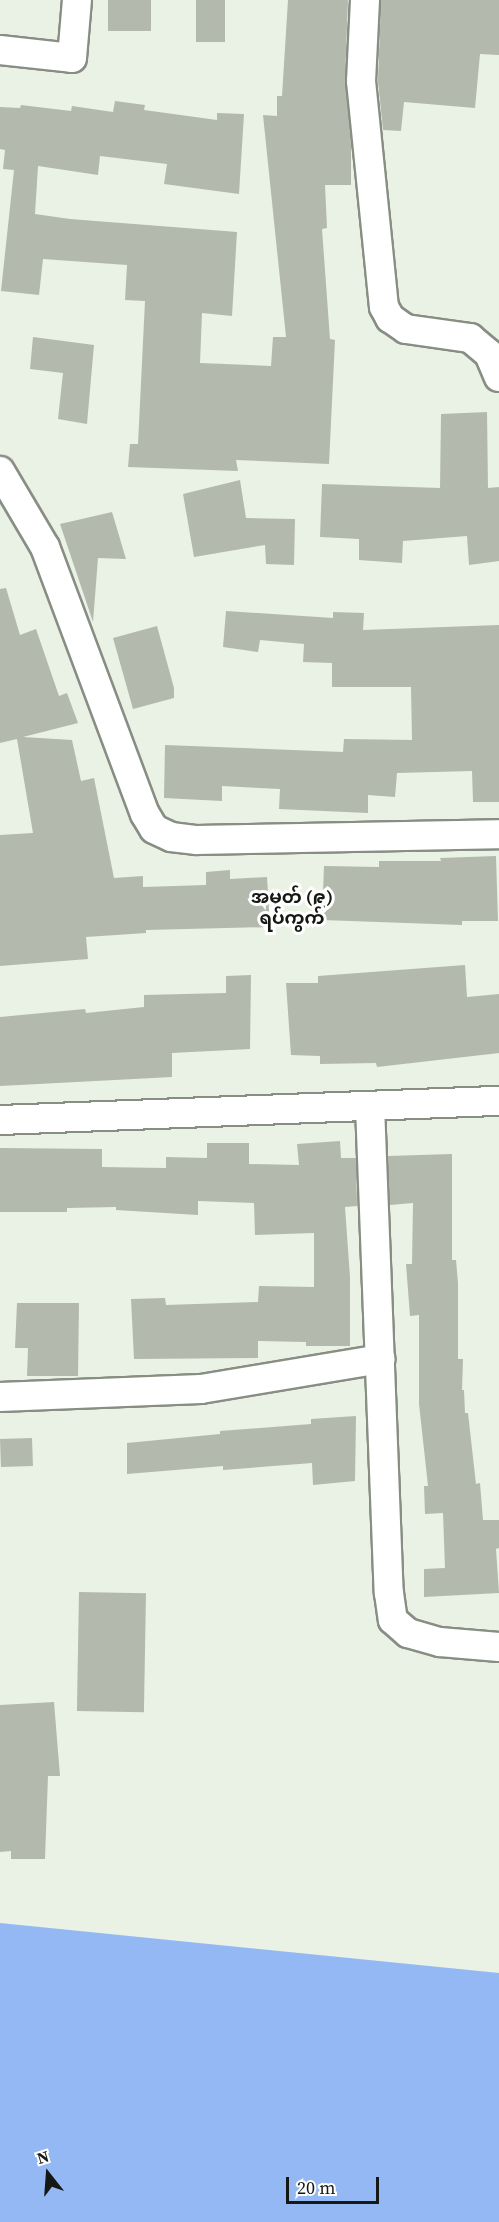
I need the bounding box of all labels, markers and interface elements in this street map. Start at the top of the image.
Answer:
district label: အမှတ် (၉) ရပ်ကွက် [251,887,333,930]
north arrow [18,2144,78,2204]
text: N [34,2145,52,2169]
scale bar [289,2165,382,2203]
text: 20 m [297,2175,335,2200]

